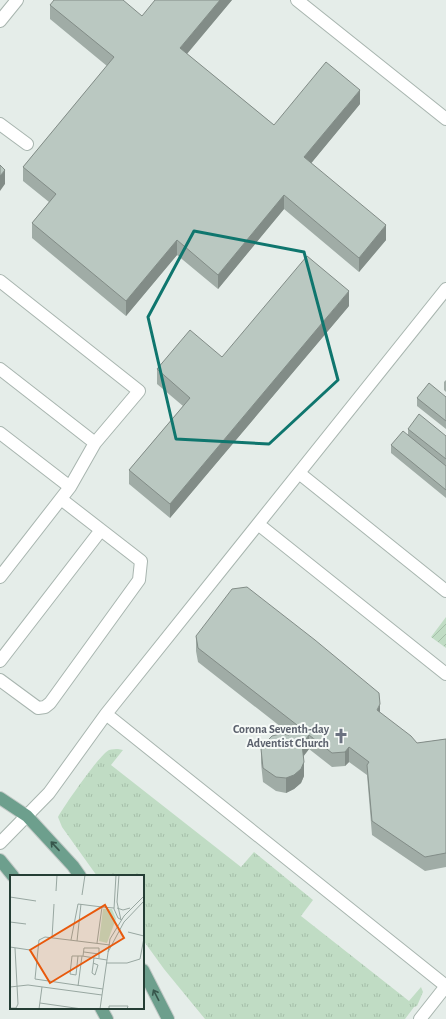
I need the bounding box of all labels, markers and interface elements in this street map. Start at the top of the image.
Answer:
place label: Corona Seventh-day Adventist Church [233,723,330,749]
church icon: Corona Seventh-day Adventist Church [332,727,350,745]
one-way arrow [50,841,60,851]
inset map [10,875,144,1009]
one-way arrow [152,989,159,1001]

